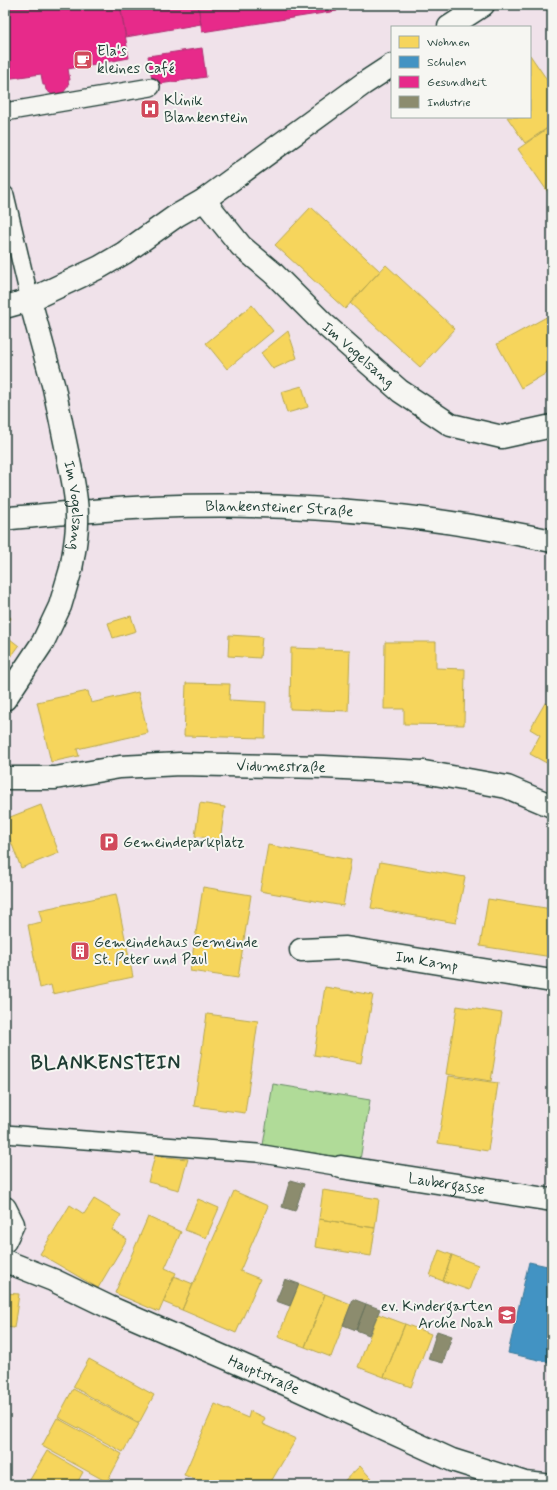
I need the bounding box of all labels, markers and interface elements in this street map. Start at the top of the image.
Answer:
legend [391,26,531,118]
text: Wohnen [427,35,470,51]
place label: Ela's kleines Café [97,42,175,79]
cafe icon: Ela's kleines Café [72,49,94,71]
text: Schulen [427,55,467,71]
text: Gesundheit [427,75,487,91]
place label: Klinik Blankenstein [164,91,248,128]
text: Industrie [427,95,471,111]
hospital icon: Klinik Blankenstein [139,98,161,120]
street label: Im Vogelsang [317,318,398,393]
street label: Im Vogelsang [58,459,86,552]
street label: Blankensteiner Straße [205,497,354,522]
street label: Vidumestraße [236,756,326,778]
parking icon: Gemeindeparkplatz [98,831,120,853]
place label: Gemeindeparkplatz [123,833,245,853]
place label: Gemeindehaus Gemeinde St. Peter und Paul [94,933,258,970]
building icon: Gemeindehaus Gemeinde St. Peter und Paul [69,940,91,962]
street label: Im Kamp [394,947,460,977]
district label: BLANKENSTEIN [31,1051,181,1076]
street label: Laubergasse [407,1169,486,1200]
place label: ev. Kindergarten Arche Noah [381,1297,493,1334]
school or university icon: ev. Kindergarten Arche Noah [496,1304,518,1326]
street label: Hauptstraße [225,1351,303,1400]

